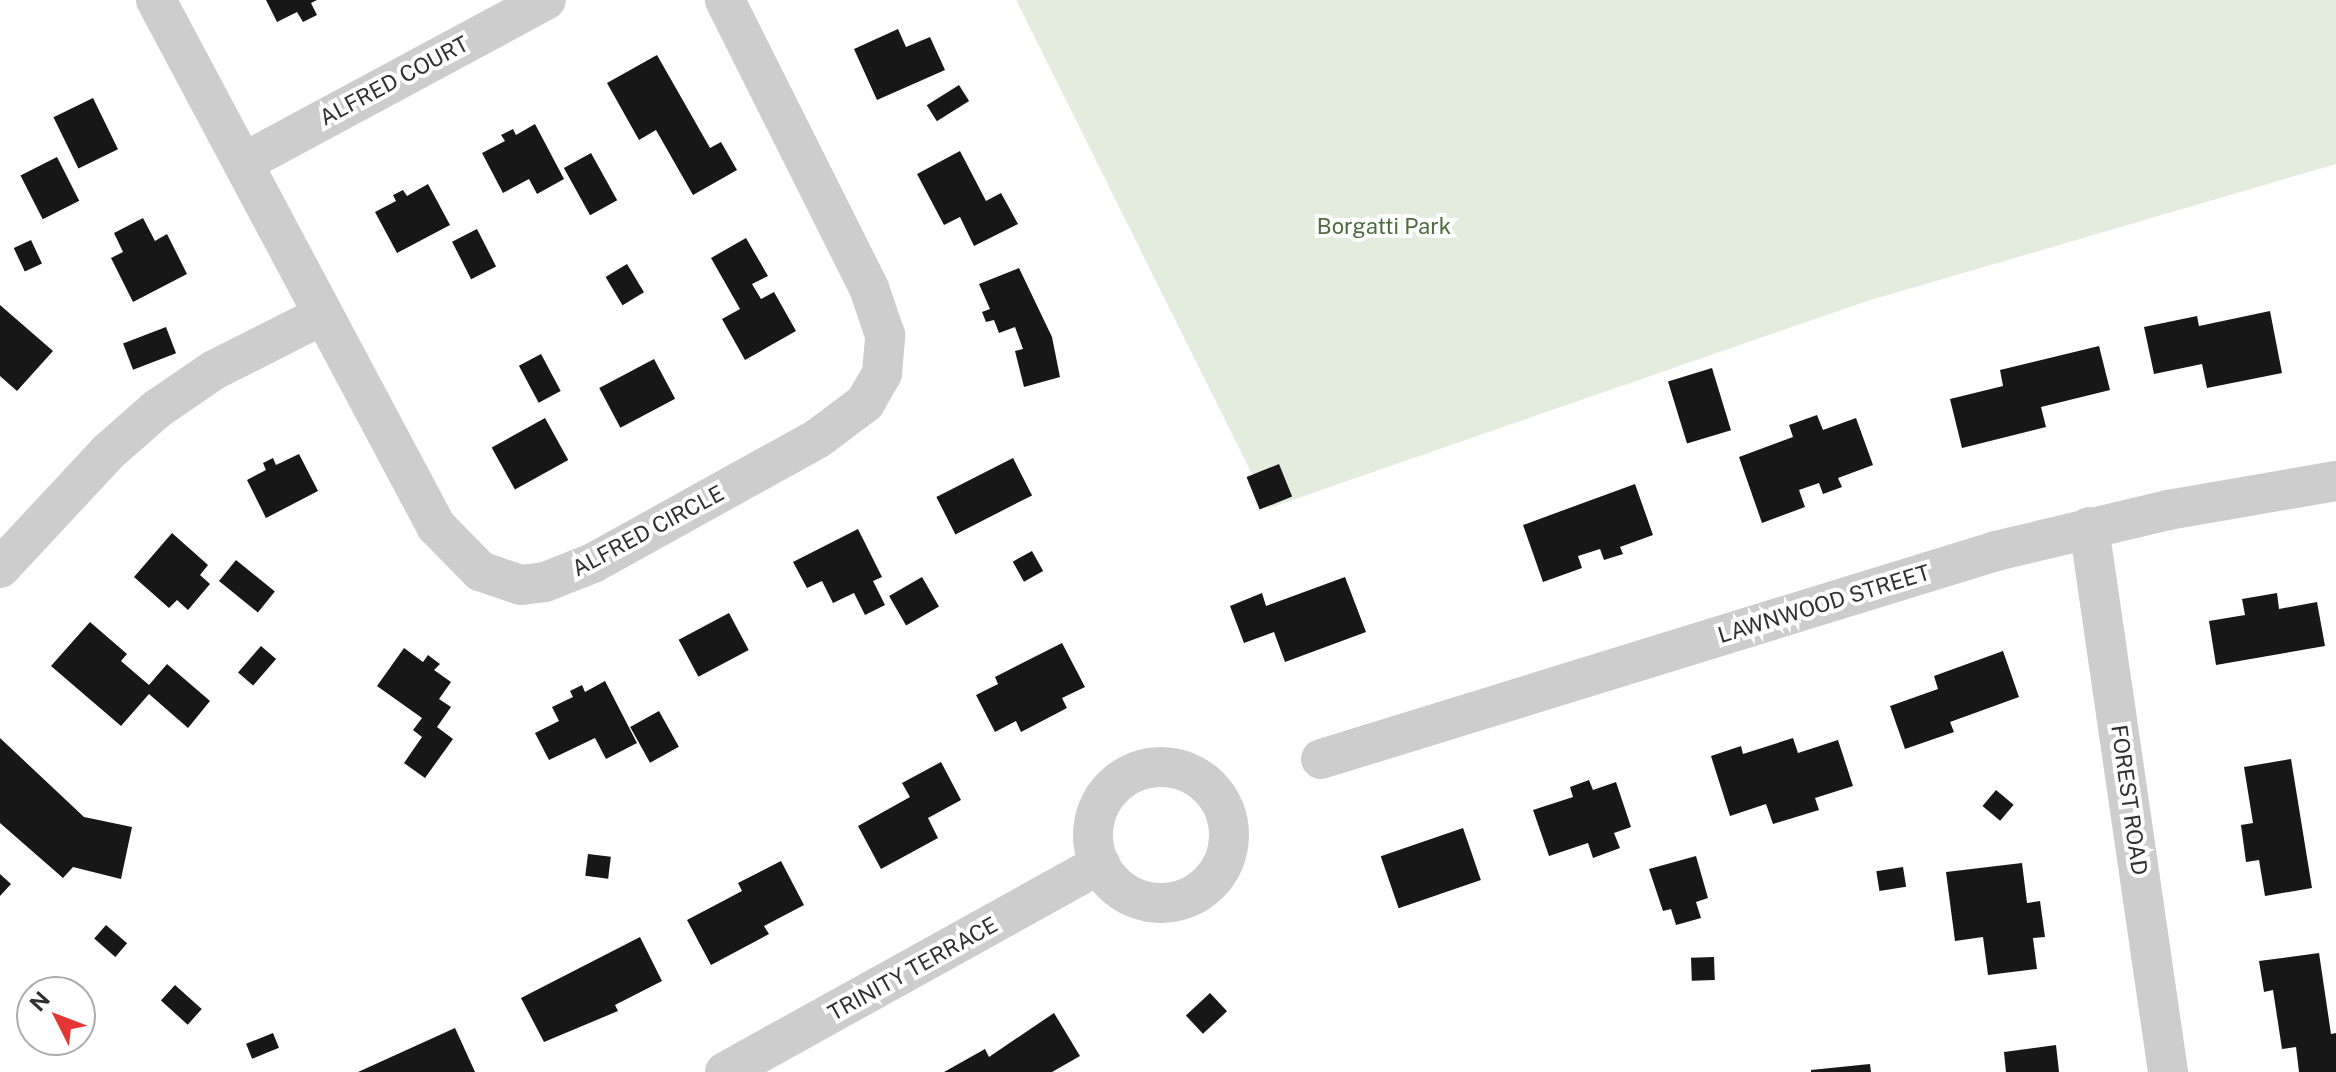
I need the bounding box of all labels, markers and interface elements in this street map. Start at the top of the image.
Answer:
street label: ALFRED COURT [315,31,473,131]
park label: Borgatti Park [1317,214,1451,240]
street label: ALFRED CIRCLE [568,480,728,582]
street label: LAWNWOOD STREET [1715,559,1933,649]
street label: FOREST ROAD [2105,723,2153,877]
street label: TRINITY TERRACE [823,911,1003,1027]
north arrow [16,976,96,1056]
text: N [24,986,55,1016]

